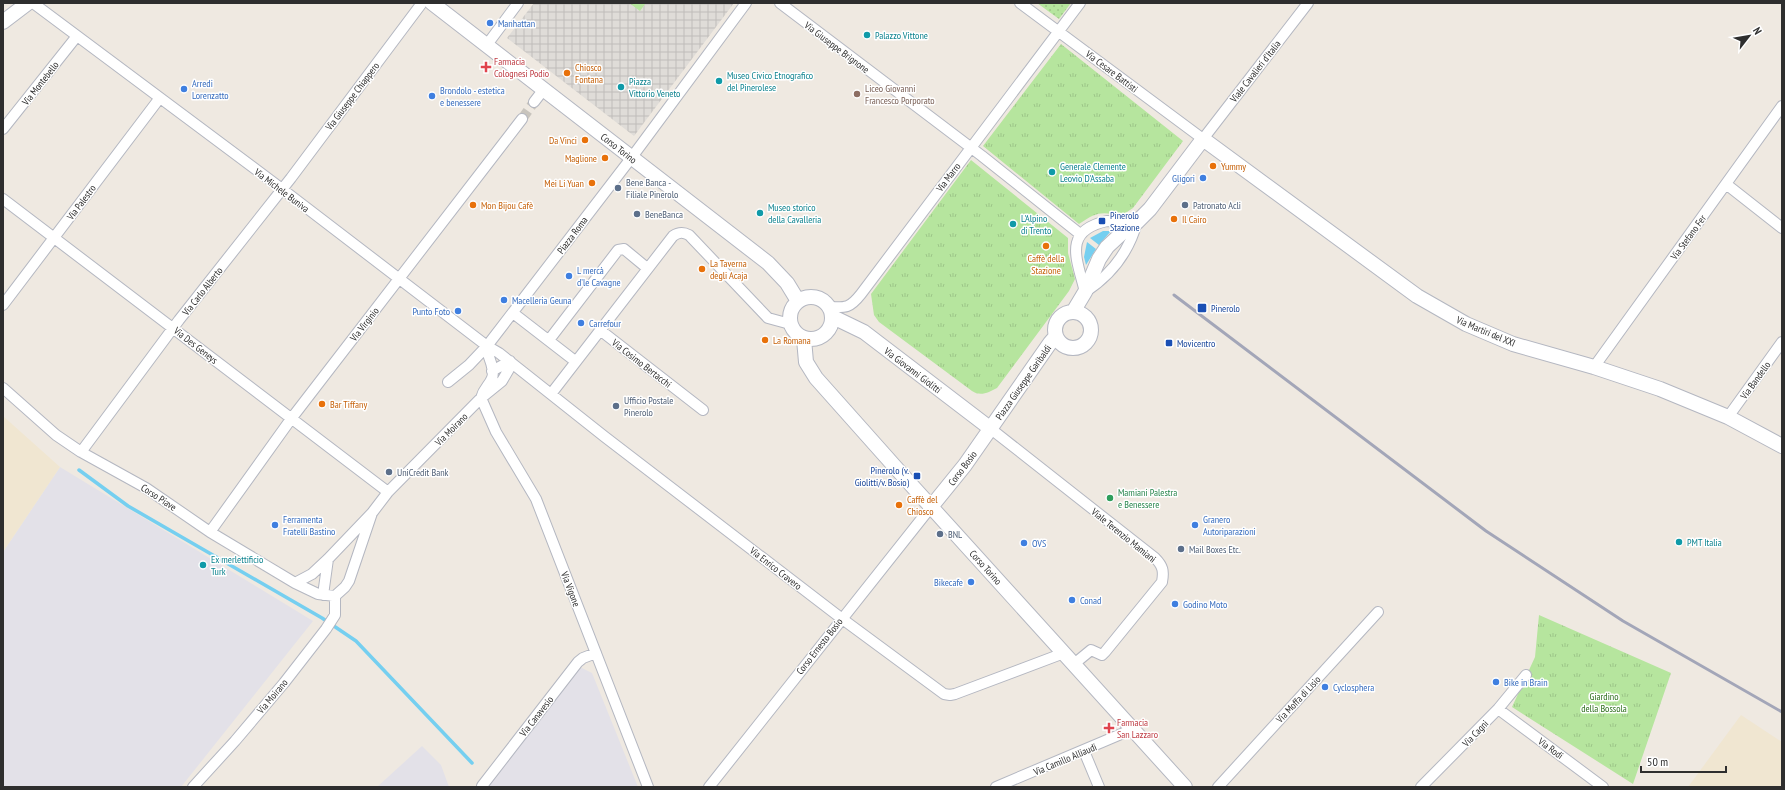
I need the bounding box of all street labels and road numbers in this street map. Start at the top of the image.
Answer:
street label: Via Giuseppe Brignone [801,18,872,76]
street label: Viale Cavalieri d'Italia [1227,38,1284,106]
street label: Via Cesare Battisti [1082,47,1141,95]
street label: Via Montebello [19,59,62,109]
street label: Via Giuseppe Chiappero [322,60,382,134]
street label: Corso Torino [598,130,639,167]
street label: Via Marro [933,160,964,195]
street label: Via Michele Buniva [251,165,312,215]
street label: Via Palestro [63,182,99,223]
street label: Via Stefano Fer [1667,212,1709,263]
street label: Piazza Roma [554,214,591,256]
street label: Via Carlo Alberto [179,264,225,319]
street label: Via Virginio [346,305,382,345]
street label: Via Martiri del XXI [1453,313,1517,350]
street label: Via Des Geneys [170,324,221,367]
street label: Via Cosimo Bertacchi [608,335,674,391]
street label: Piazza Giuseppe Garibaldi [993,342,1054,422]
street label: Via Giovanni Giolitti [881,344,944,396]
street label: Via Bandello [1737,359,1773,403]
street label: Via Moirano [431,410,471,449]
street label: Corso Bosio [945,448,980,488]
street label: Corso Piave [138,481,179,514]
street label: Viale Terenzio Mamiani [1088,505,1159,566]
street label: Via Enrico Cravero [746,543,804,593]
street label: Corso Torino [967,547,1005,587]
street label: Via Vigone [558,569,583,609]
street label: Corso Ernesto Bosio [793,615,845,677]
street label: Via Moffa di Lisio [1273,673,1323,726]
street label: Via Moirano [254,676,291,717]
street label: Via Canavesio [516,694,556,740]
street label: Via Cagni [1459,717,1491,750]
street label: Via Rodi [1535,734,1566,762]
street label: Via Camillo Alliaudi [1031,740,1099,779]

